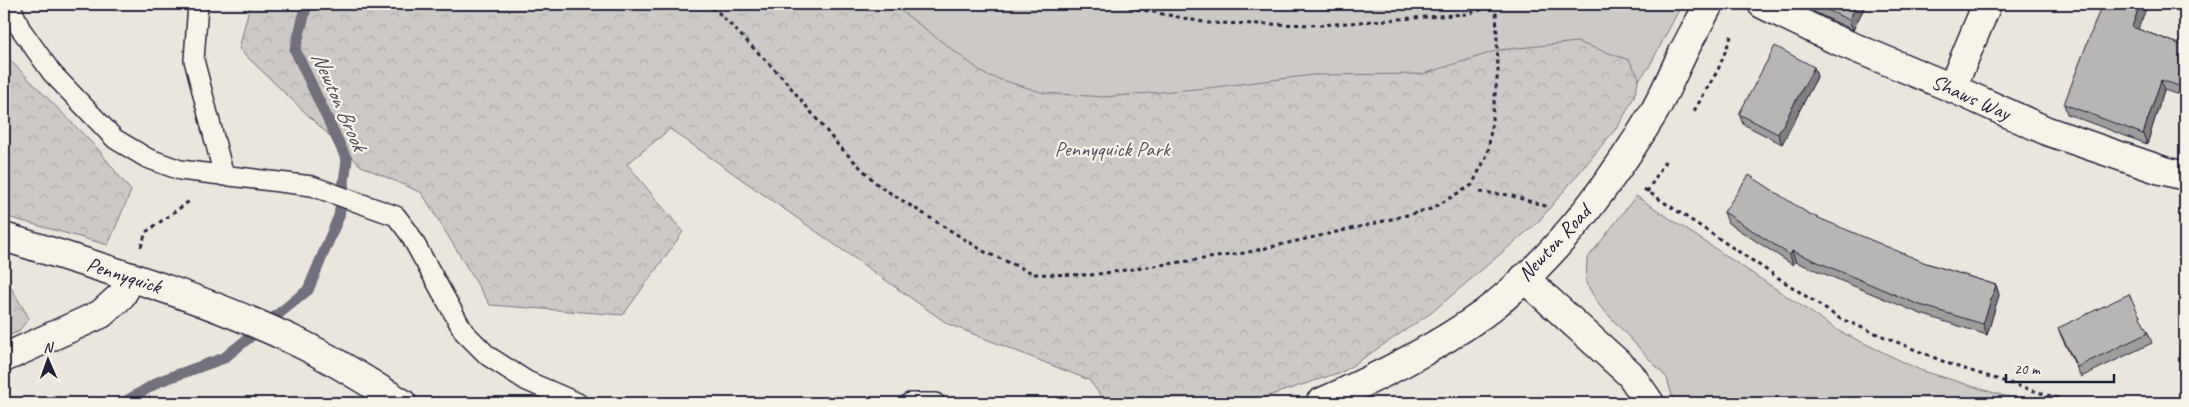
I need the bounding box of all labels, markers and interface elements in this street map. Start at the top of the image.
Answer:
water label: Newton Brook [305,47,375,158]
street label: Shaws Way [1928,68,2016,127]
park label: Pennyquick Park [1054,136,1171,162]
street label: Newton Road [1512,197,1599,287]
street label: Pennyquick [83,251,166,300]
north arrow [22,334,72,384]
text: N [43,339,55,356]
scale bar [2006,352,2114,384]
text: 20 m [2014,360,2041,379]

